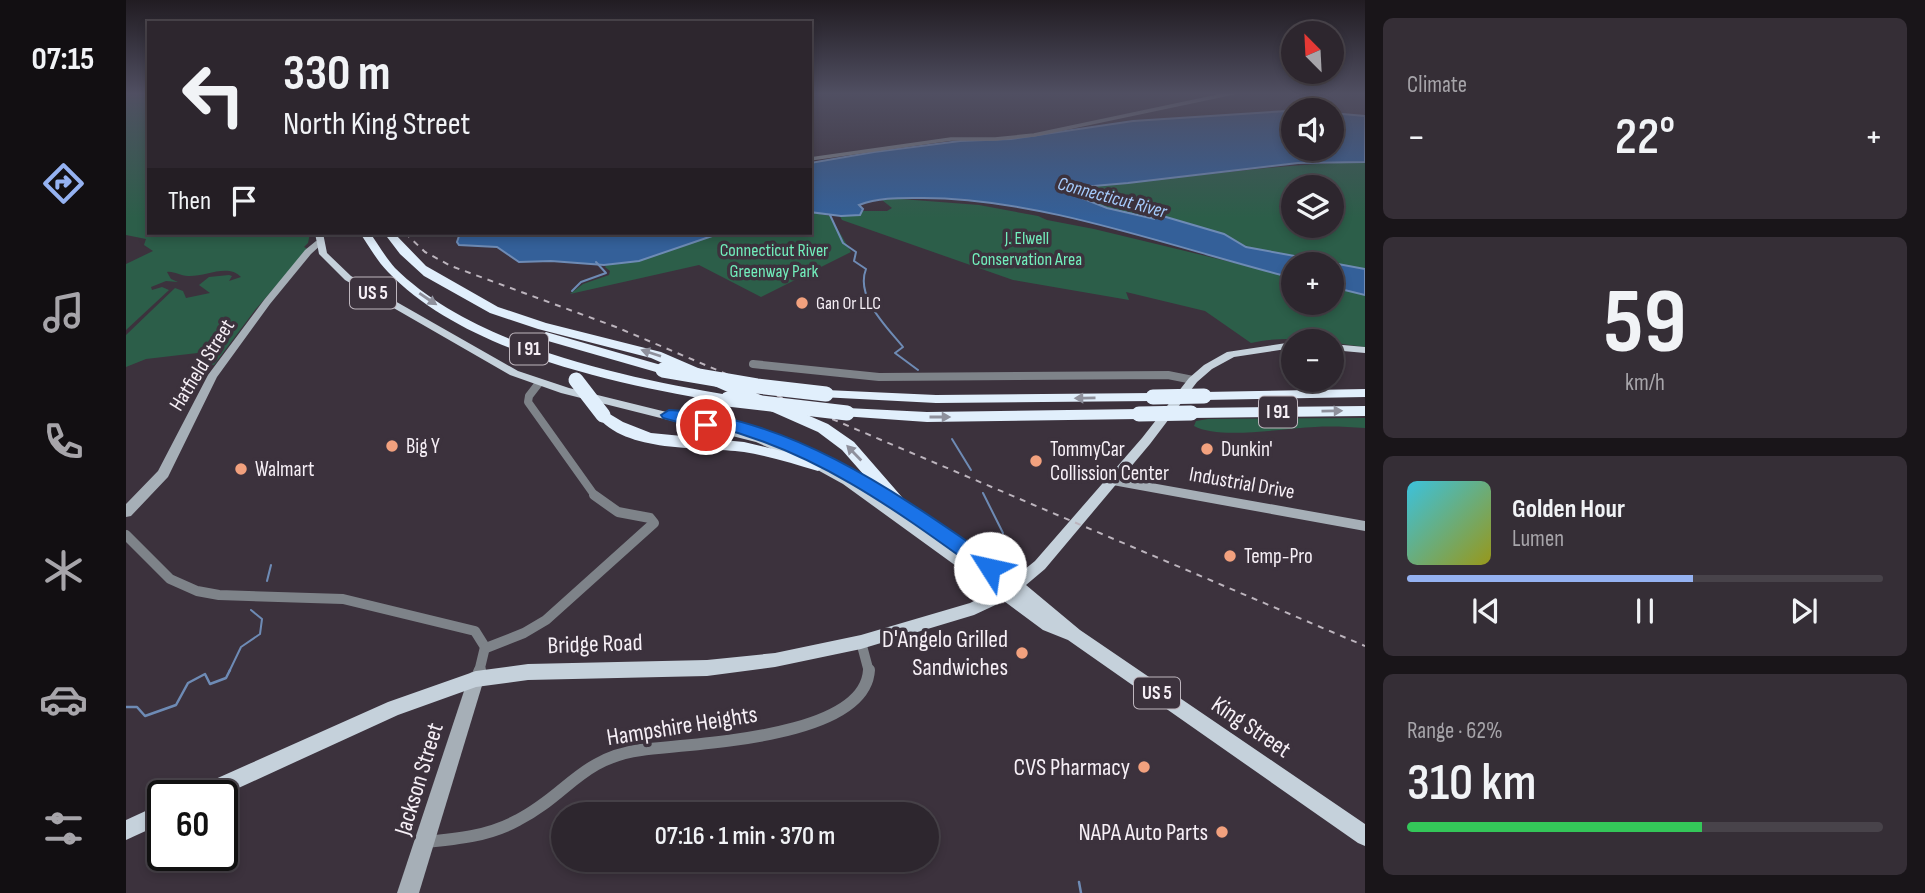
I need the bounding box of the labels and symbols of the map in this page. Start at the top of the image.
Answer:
north arrow [1281,21,1344,84]
water label: Connecticut River [1055,172,1170,224]
park label: J. Elwell Conservation Area [972,228,1082,270]
park label: Connecticut River Greenway Park [720,240,828,282]
road number: US 5 [350,278,396,308]
one-way arrow [419,292,437,306]
place label: Gan Or LLC [816,293,881,314]
marker: Gan Or LLC [794,295,810,311]
street label: Hatfield Street [164,315,240,415]
road number: I 91 [510,334,548,364]
one-way arrow [640,348,661,358]
one-way arrow [1073,392,1095,404]
pin [676,395,736,455]
road number: I 91 [1259,396,1297,428]
one-way arrow [1322,405,1344,417]
one-way arrow [929,411,951,423]
place label: Big Y [406,434,440,459]
place label: TommyCar Collission Center [1050,437,1169,486]
place label: Dunkin' [1221,437,1273,462]
marker: Big Y [384,438,400,454]
marker: Dunkin' [1199,441,1215,457]
one-way arrow [846,445,862,462]
marker: TommyCar Collission Center [1028,453,1044,469]
place label: Walmart [255,457,314,482]
marker: Walmart [233,461,249,477]
street label: Industrial Drive [1187,461,1297,505]
position arrow [953,531,1027,605]
place label: Temp-Pro [1244,544,1313,569]
marker: Temp-Pro [1222,548,1238,564]
place label: D'Angelo Grilled Sandwiches [882,625,1008,682]
street label: Bridge Road [547,628,643,660]
marker: D'Angelo Grilled Sandwiches [1014,645,1030,661]
road number: US 5 [1134,678,1180,708]
street label: King Street [1206,690,1296,764]
street label: Hampshire Heights [605,700,759,752]
street label: Jackson Street [388,719,450,840]
place label: CVS Pharmacy [1013,753,1130,782]
marker: CVS Pharmacy [1136,759,1152,775]
speed limit sign: 60 [147,780,238,871]
place label: NAPA Auto Parts [1079,818,1208,847]
marker: NAPA Auto Parts [1214,824,1230,840]

